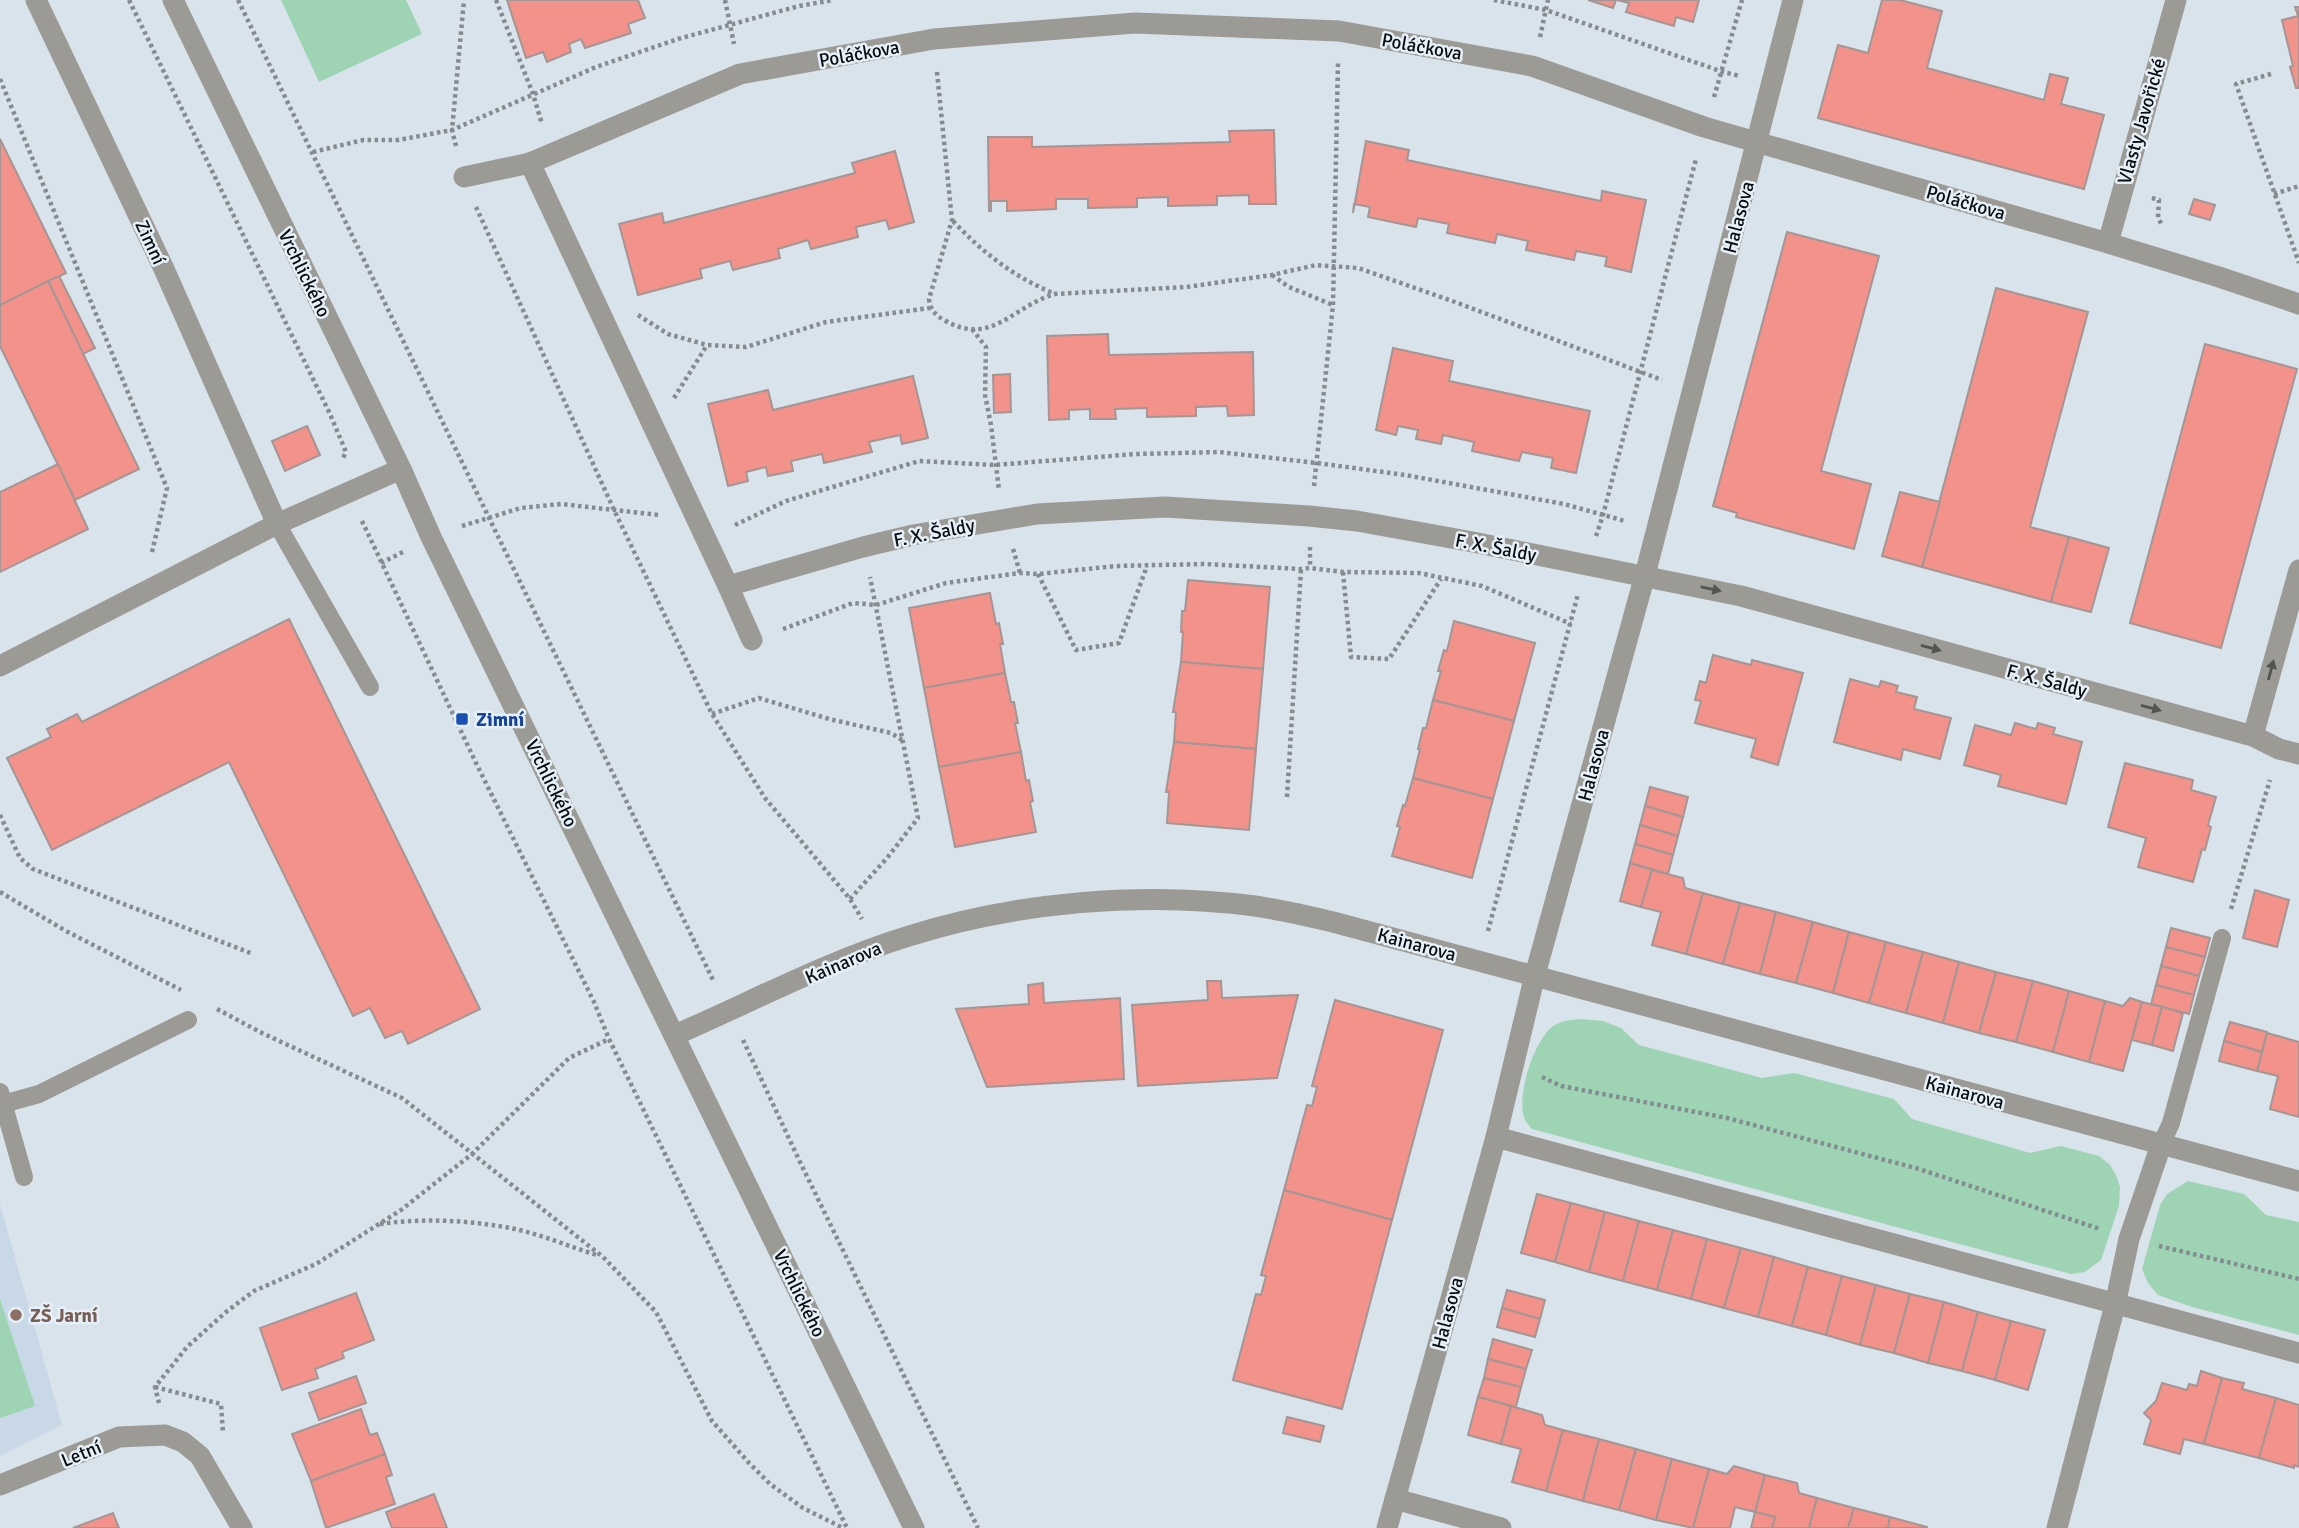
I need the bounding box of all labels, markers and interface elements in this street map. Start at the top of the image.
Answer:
street label: Poláčkova [1380,28,1464,66]
street label: Poláčkova [817,35,901,73]
street label: Vlasty Javořické [2113,55,2171,187]
street label: Halasova [1718,178,1760,256]
street label: Poláčkova [1923,180,2008,226]
street label: Zimní [129,216,171,269]
street label: Vrchlického [273,226,336,321]
street label: F. X. Šaldy [891,512,977,553]
street label: F. X. Šaldy [1453,527,1539,568]
one-way arrow [1700,584,1722,595]
one-way arrow [1921,643,1942,653]
street label: F. X. Šaldy [2004,658,2090,703]
one-way arrow [2267,660,2277,681]
one-way arrow [2140,703,2162,714]
place label: Zimní [476,708,524,732]
marker: Zimní [454,711,470,727]
street label: Halasova [1573,726,1615,804]
street label: Vrchlického [520,736,583,831]
street label: Kainarova [1375,923,1459,967]
street label: Kainarova [802,936,885,990]
street label: Kainarova [1923,1071,2007,1115]
street label: Vrchlického [768,1246,831,1341]
street label: Halasova [1427,1274,1469,1352]
place label: ZŠ Jarní [30,1304,98,1328]
marker: ZŠ Jarní [8,1307,24,1323]
street label: Letní [58,1435,106,1473]

